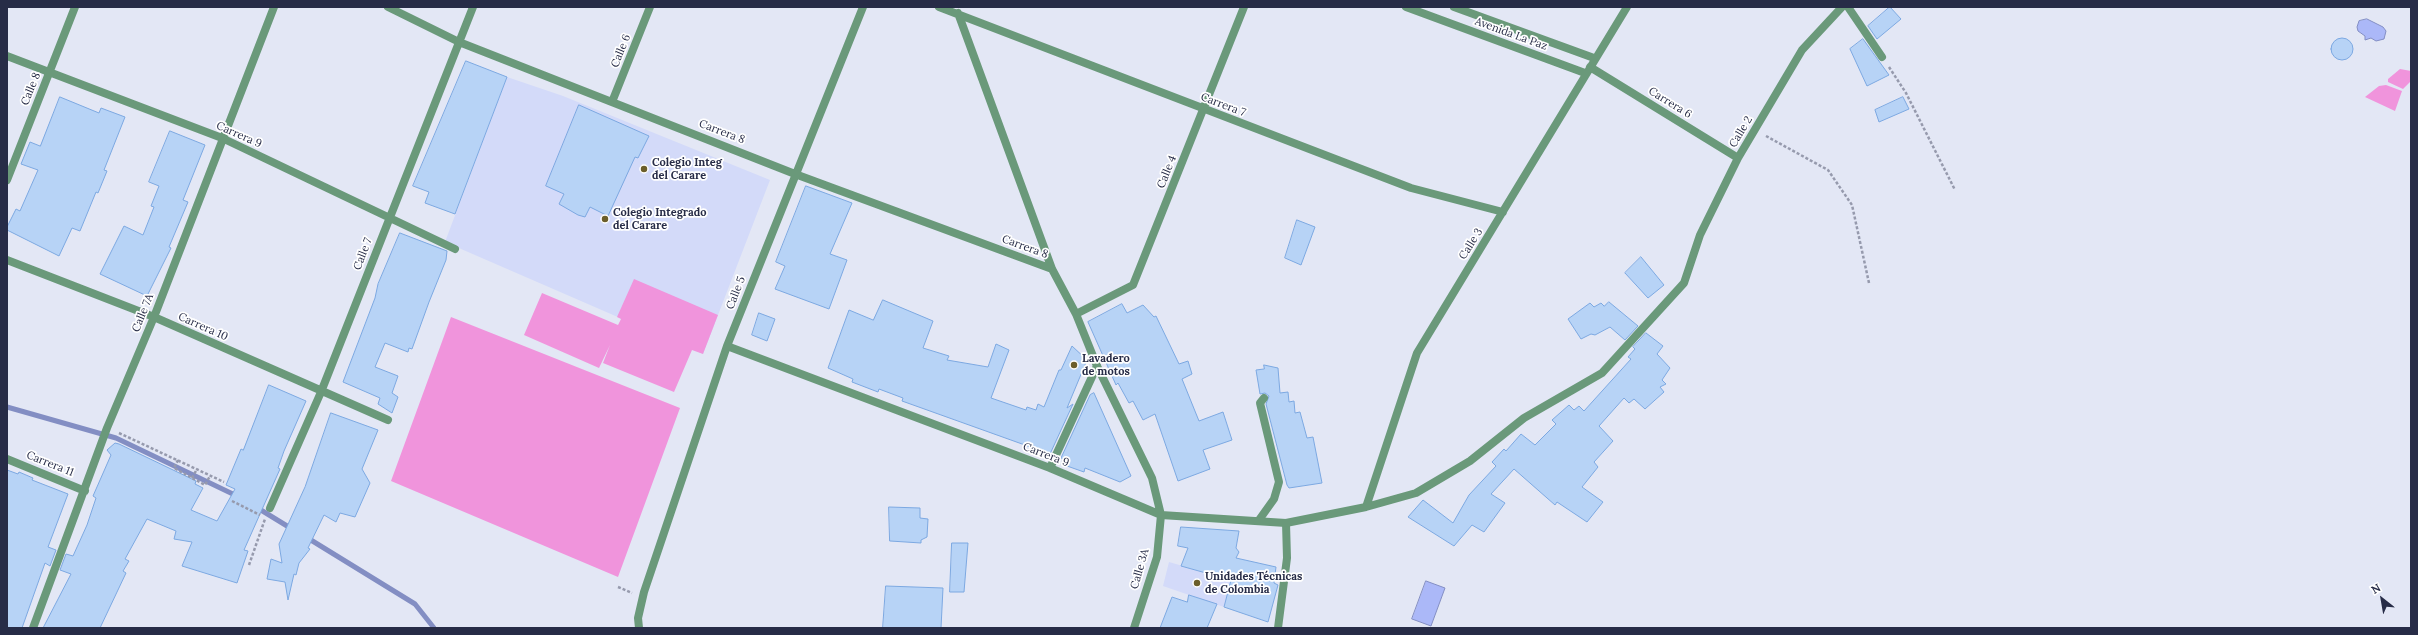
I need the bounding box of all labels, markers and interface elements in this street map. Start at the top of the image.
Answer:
street label: Avenida La Paz [1473,15,1549,53]
street label: Calle 6 [608,33,634,69]
street label: Calle 8 [18,71,44,107]
street label: Carrera 6 [1646,85,1694,121]
street label: Carrera 7 [1199,90,1247,120]
street label: Calle 2 [1727,114,1755,150]
street label: Carrera 8 [697,117,747,147]
street label: Carrera 9 [214,119,264,151]
street label: Calle 4 [1154,154,1180,190]
place label: Colegio Integ del Carare [652,156,722,182]
marker: Colegio Integ del Carare [639,164,649,174]
place label: Colegio Integrado del Carare [613,206,707,232]
marker: Colegio Integrado del Carare [600,214,610,224]
street label: Calle 3 [1456,226,1486,262]
street label: Carrera 8 [1000,233,1050,261]
street label: Calle 7 [351,236,375,272]
street label: Calle 5 [724,275,748,311]
street label: Calle 7A [129,292,157,334]
street label: Carrera 10 [176,310,230,344]
place label: Lavadero de motos [1082,352,1130,378]
marker: Lavadero de motos [1069,360,1079,370]
street label: Carrera 9 [1021,440,1071,470]
street label: Carrera 11 [24,449,76,479]
street label: Calle 3A [1128,547,1152,591]
place label: Unidades Técnicas de Colombia [1205,570,1302,596]
marker: Unidades Técnicas de Colombia [1192,578,1202,588]
north arrow [2362,579,2402,619]
text: N [2369,581,2383,597]

